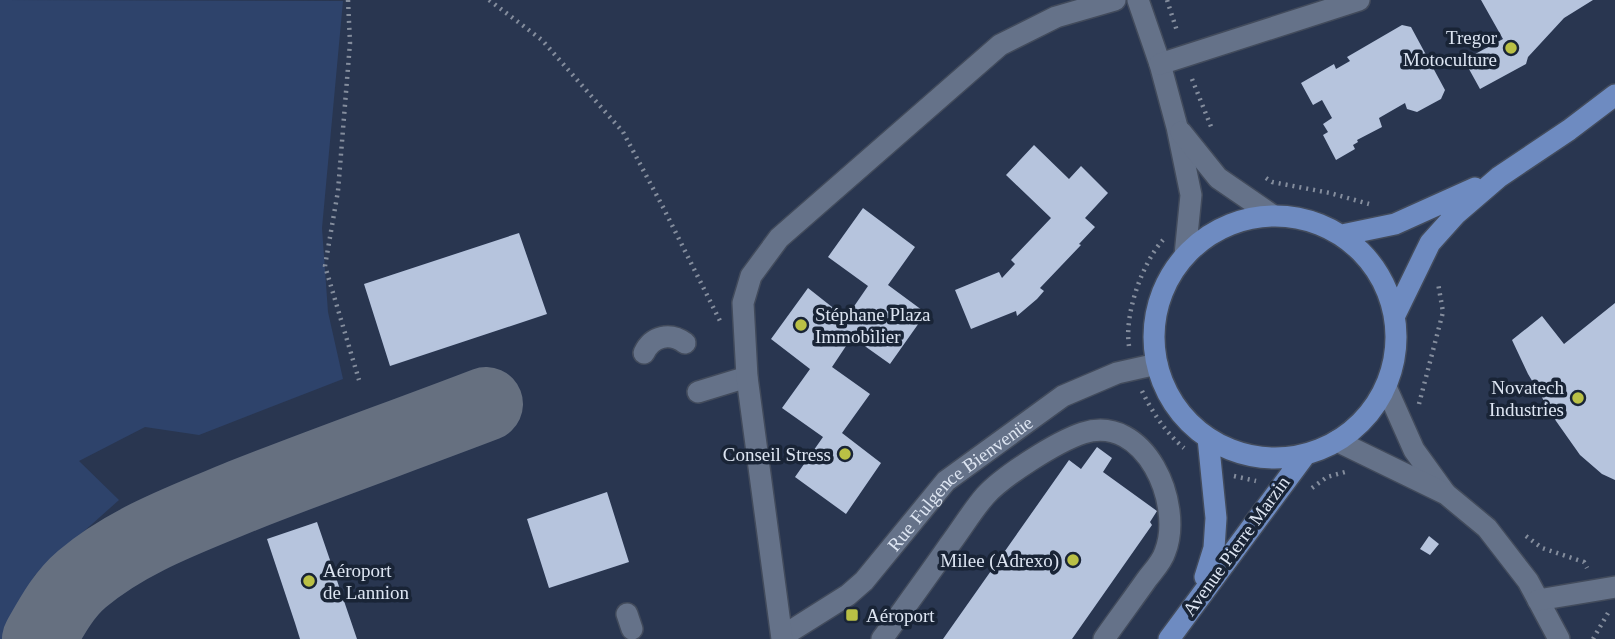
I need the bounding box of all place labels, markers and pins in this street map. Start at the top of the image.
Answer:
place label: Tregor Motoculture [1403,27,1498,70]
marker: Tregor Motoculture [1503,40,1519,56]
place label: Stéphane Plaza Immobilier [815,304,931,347]
marker: Stéphane Plaza Immobilier [793,317,809,333]
place label: Novatech Industries [1489,377,1564,420]
marker: Novatech Industries [1570,390,1586,406]
place label: Conseil Stress [723,444,831,465]
marker: Conseil Stress [837,446,853,462]
place label: Milee (Adrexo) [940,550,1059,572]
marker: Milee (Adrexo) [1065,552,1081,568]
place label: Aéroport de Lannion [323,560,410,603]
marker: Aéroport de Lannion [301,573,317,589]
place label: Aéroport [866,605,935,626]
marker: Aéroport [844,607,860,623]

